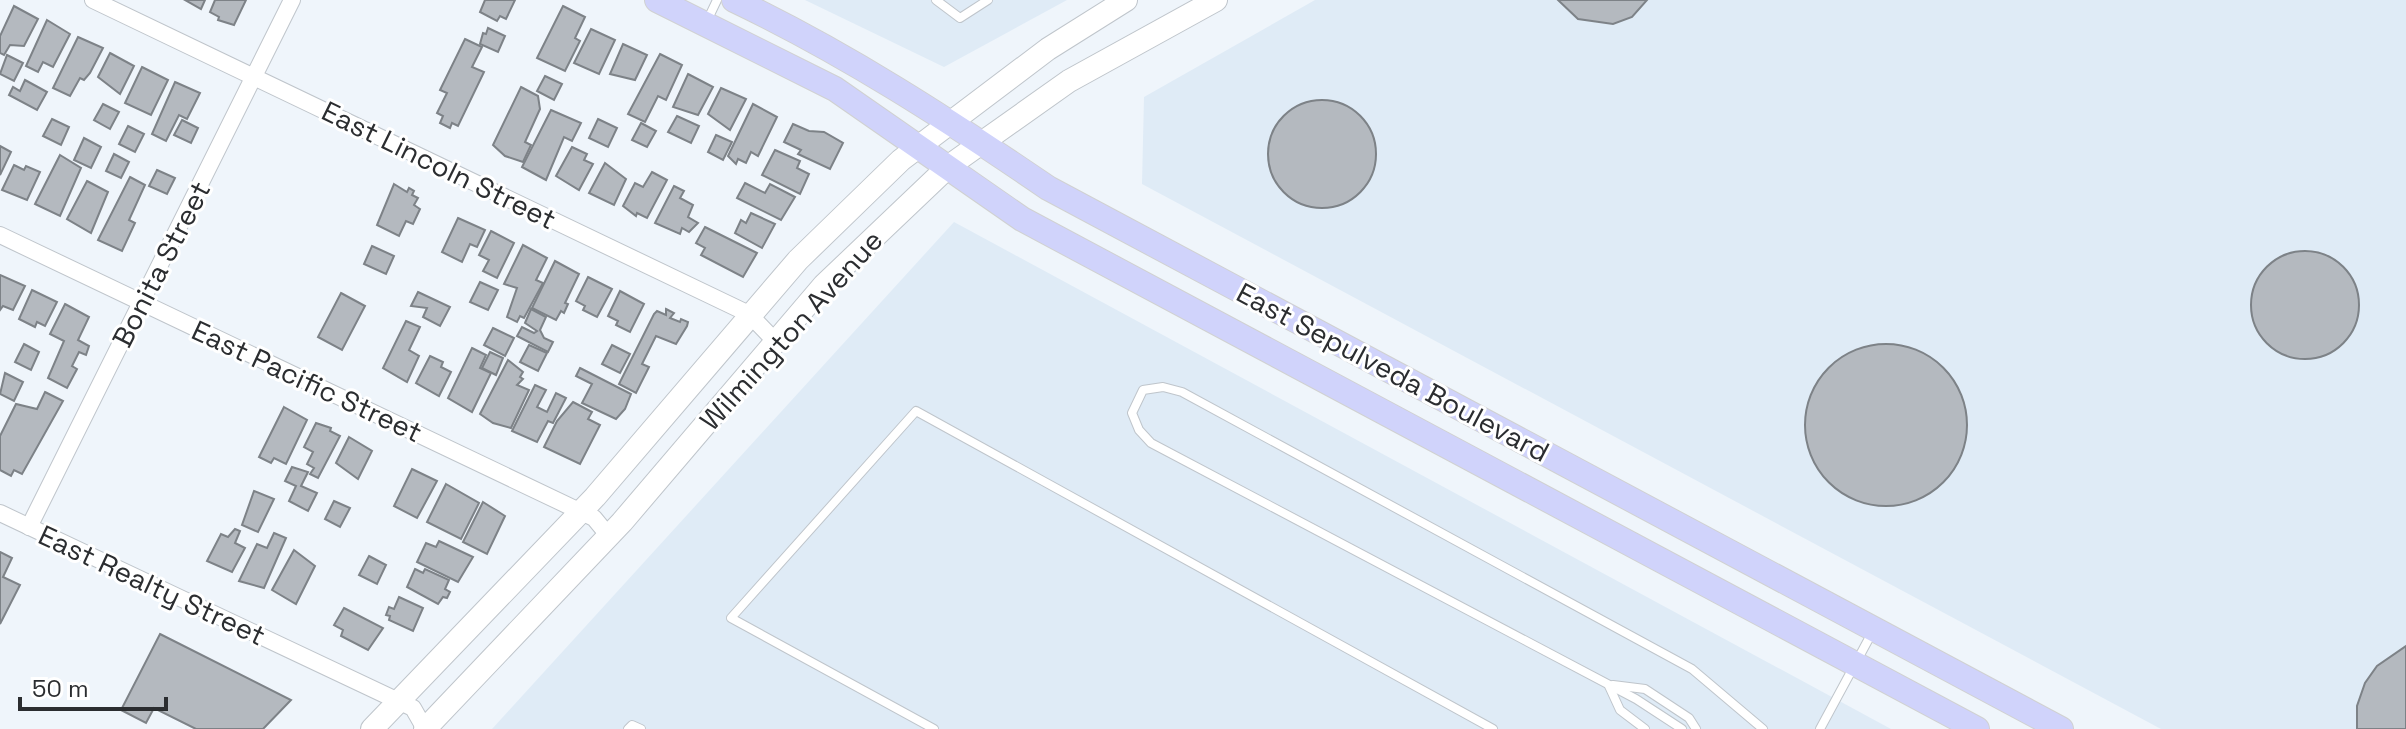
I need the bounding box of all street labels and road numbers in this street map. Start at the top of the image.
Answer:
street label: East Lincoln Street [316,93,562,237]
street label: Bonita Street [104,175,218,353]
street label: Wilmington Avenue [692,223,890,437]
street label: East Sepulveda Boulevard [1230,274,1556,470]
street label: East Pacific Street [186,312,428,450]
street label: East Realty Street [33,517,271,653]

